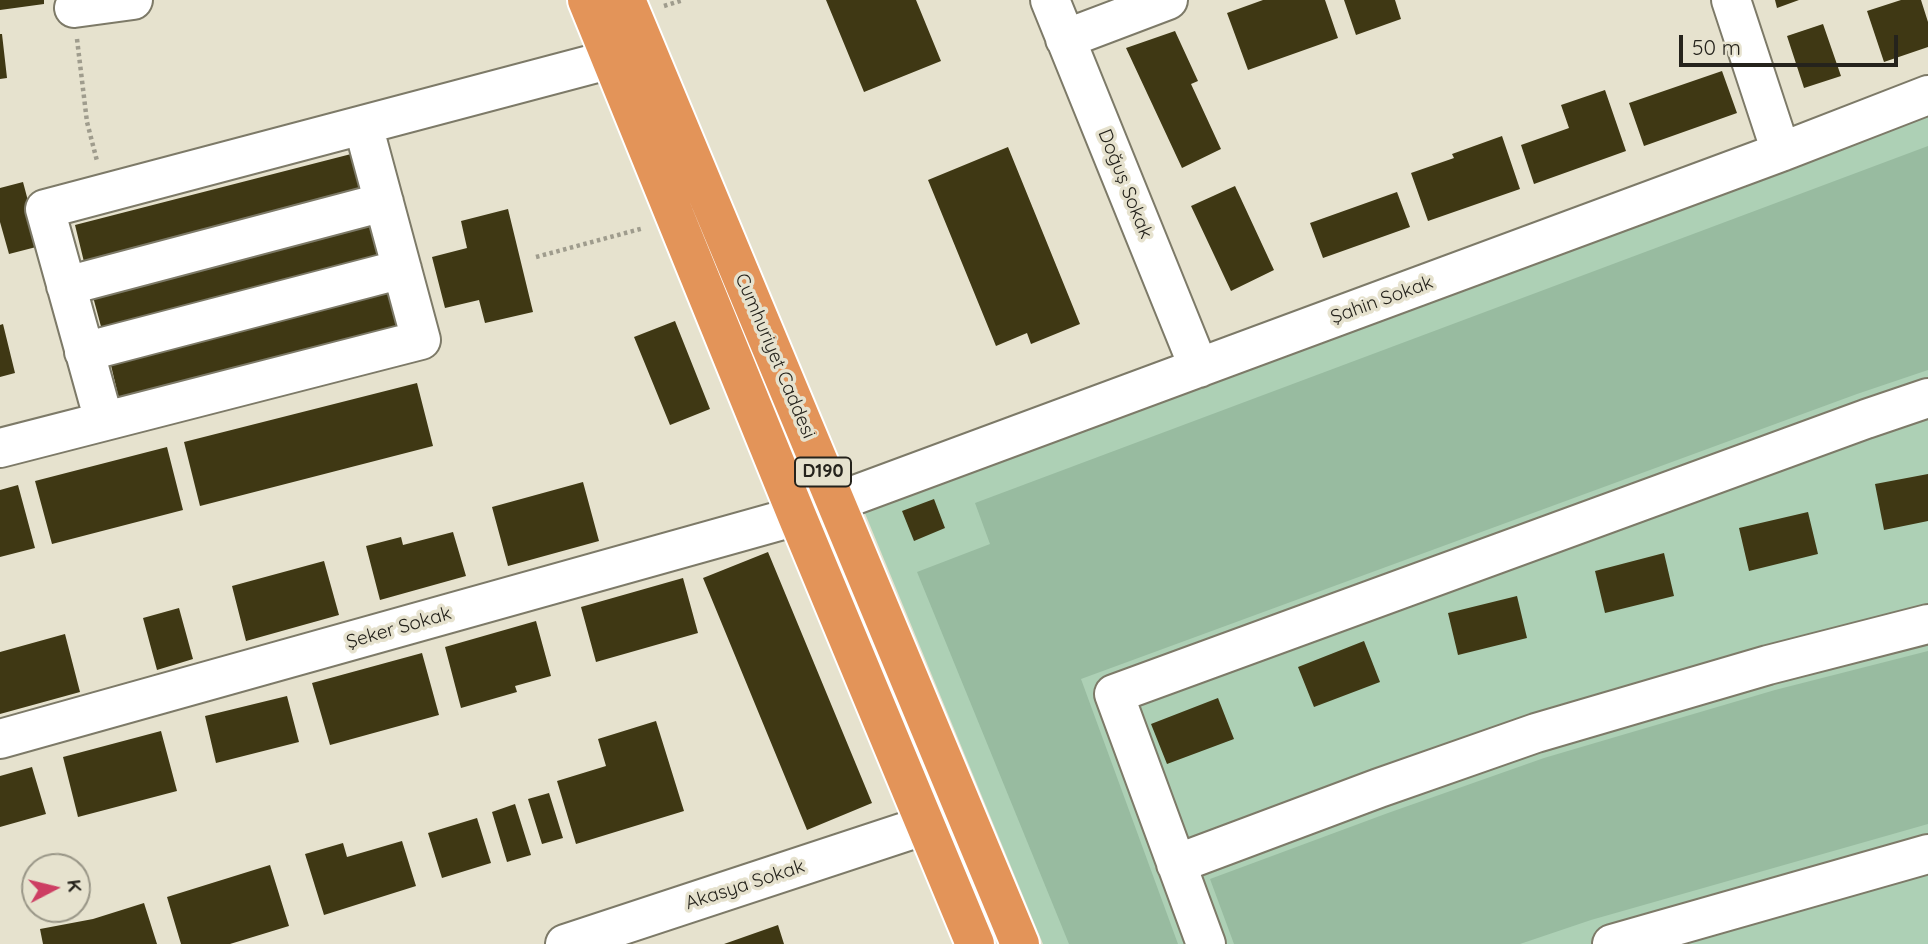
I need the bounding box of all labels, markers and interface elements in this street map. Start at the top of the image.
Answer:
scale bar [1683,21,1902,65]
text: 50 m [1692,34,1741,60]
street label: Doğuş Sokak [1093,126,1157,242]
street label: Cumhuriyet Caddesi [730,270,820,442]
street label: Şahin Sokak [1328,271,1436,329]
road number: D190 [795,458,851,486]
street label: Şeker Sokak [344,602,454,654]
north arrow [21,853,91,923]
street label: Akasya Sokak [682,855,808,915]
text: K [62,878,88,893]

